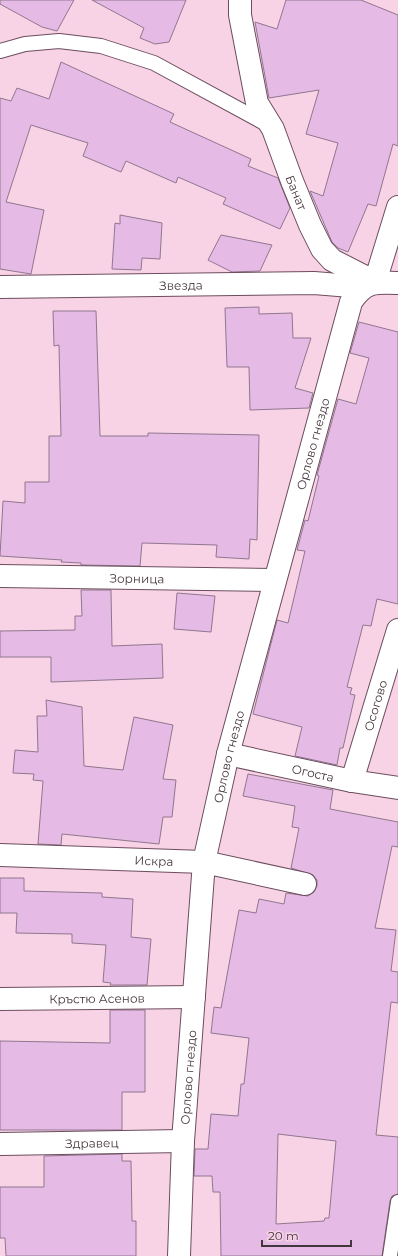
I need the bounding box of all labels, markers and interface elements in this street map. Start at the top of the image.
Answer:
street label: Банат [283,173,311,213]
street label: Звезда [159,277,203,292]
street label: Орлово гнездо [293,396,332,492]
street label: Зорница [109,570,165,586]
street label: Осогово [360,678,390,733]
street label: Орлово гнездо [210,708,247,804]
street label: Огоста [291,761,335,784]
street label: Искра [134,852,174,868]
street label: Кръстю Асенов [49,990,145,1006]
street label: Орлово гнездо [177,1029,199,1125]
street label: Здравец [65,1135,119,1150]
scale bar [262,1222,351,1248]
text: 20 m [268,1228,299,1243]

